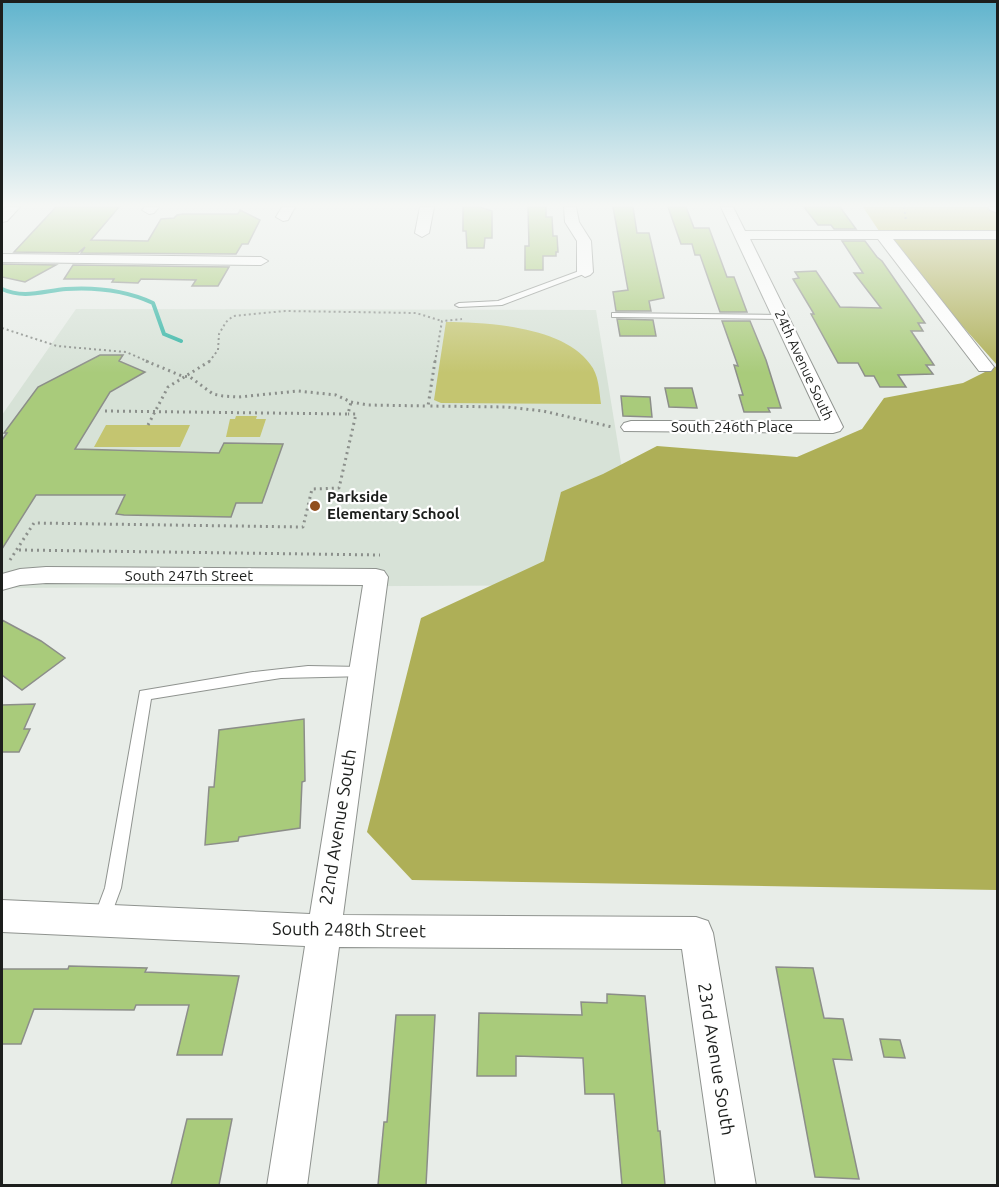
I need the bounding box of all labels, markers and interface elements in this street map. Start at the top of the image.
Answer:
street label: 24th Avenue South [771,307,837,423]
street label: South 246th Place [671,418,793,435]
place label: Parkside Elementary School [327,488,460,522]
marker: Parkside Elementary School [308,499,322,513]
street label: South 247th Street [125,567,253,584]
street label: 22nd Avenue South [315,747,359,906]
street label: South 248th Street [272,918,426,940]
street label: 23rd Avenue South [695,981,739,1137]

